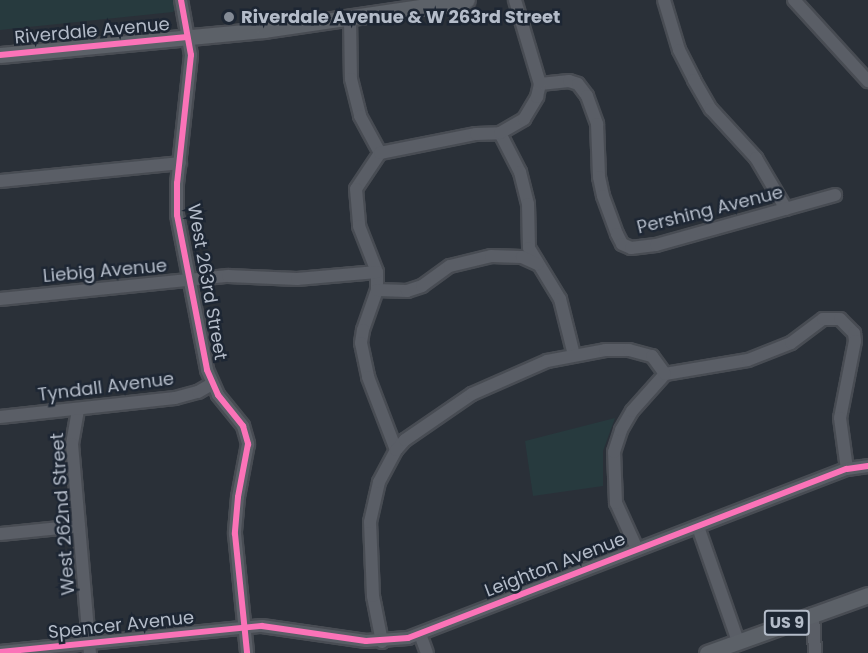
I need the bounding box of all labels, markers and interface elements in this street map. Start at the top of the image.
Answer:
place label: Riverdale Avenue & W 263rd Street [241,6,560,28]
marker: Riverdale Avenue & W 263rd Street [222,10,236,24]
street label: Riverdale Avenue [14,13,170,49]
street label: Pershing Avenue [635,181,785,239]
street label: West 263rd Street [183,202,231,362]
street label: Liebig Avenue [42,255,168,287]
street label: Tyndall Avenue [37,368,175,406]
street label: West 262nd Street [47,432,79,596]
street label: Leighton Avenue [482,528,628,602]
street label: Spencer Avenue [47,607,195,643]
road number: US 9 [763,610,811,636]

